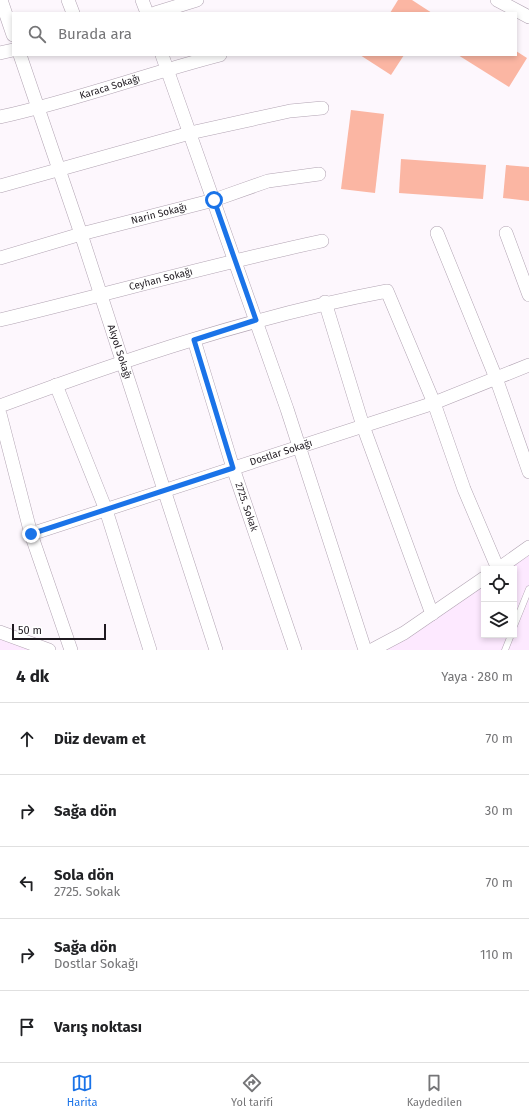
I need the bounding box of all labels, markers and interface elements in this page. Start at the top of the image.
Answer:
search box [12,12,517,56]
icon: search [26,23,48,45]
text: Burada ara [58,25,132,43]
street label: Karaca Sokağı [78,72,142,102]
route start [205,191,223,209]
street label: Narin Sokağı [130,201,188,227]
street label: Ceyhan Sokağı [128,266,194,293]
street label: Akyol Sokağı [105,323,134,381]
street label: Dostlar Sokağı [248,437,314,468]
street label: 2725. Sokak [232,481,260,534]
route end [22,525,40,543]
map controls [481,566,517,638]
button: locate [481,566,517,602]
button: layers [481,602,517,638]
scale bar [12,622,106,641]
text: 50 m [18,624,42,637]
text: 4 dk [16,666,49,687]
text: Yaya · 280 m [441,669,513,684]
icon: ahead [16,728,38,750]
text: Düz devam et [54,730,146,748]
text: 70 m [486,731,513,746]
icon: right [16,800,38,822]
text: Sağa dön [54,802,117,820]
text: 30 m [485,803,513,818]
text: Sola dön [54,866,114,884]
icon: left [16,872,38,894]
text: 70 m [486,875,513,890]
text: 2725. Sokak [54,884,120,899]
text: Sağa dön [54,938,117,956]
icon: right [16,944,38,966]
text: 110 m [480,947,513,962]
text: Dostlar Sokağı [54,956,138,971]
icon: arrive [16,1016,38,1038]
text: Varış noktası [54,1018,142,1036]
tab: Harita [67,1072,98,1109]
tab: Yol tarifi [231,1072,273,1109]
tab: Kaydedilen [407,1072,462,1109]

